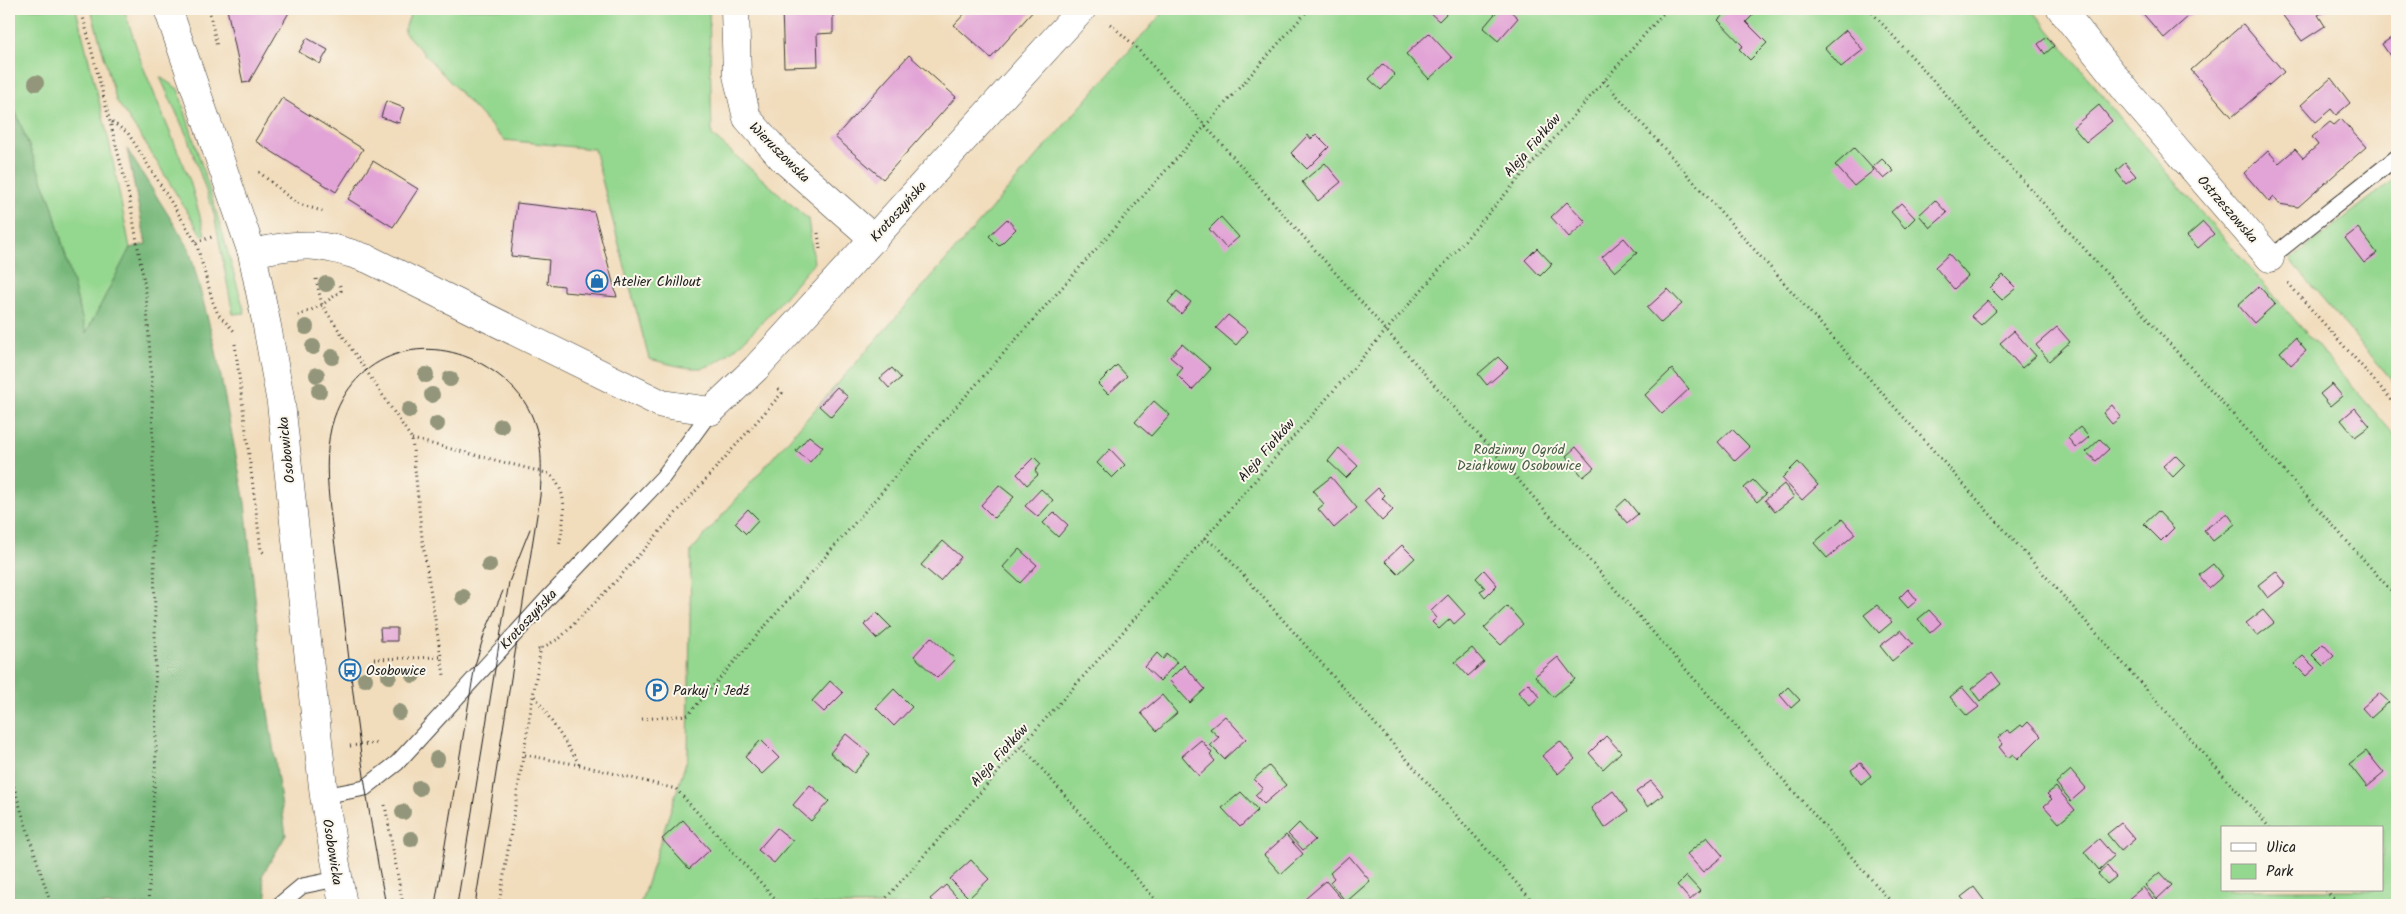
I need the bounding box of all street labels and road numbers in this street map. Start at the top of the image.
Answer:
street label: Aleja Fiołków [1499,108,1567,182]
street label: Wieruszowska [744,117,815,188]
street label: Ostrzeszowska [2191,171,2263,249]
street label: Krotoszyńska [865,176,932,247]
street label: Aleja Fiołków [1233,413,1301,487]
street label: Osobowicka [273,416,301,484]
street label: Krotoszyńska [495,584,563,655]
street label: Aleja Fiołków [965,719,1035,792]
street label: Osobowicka [316,817,348,887]

